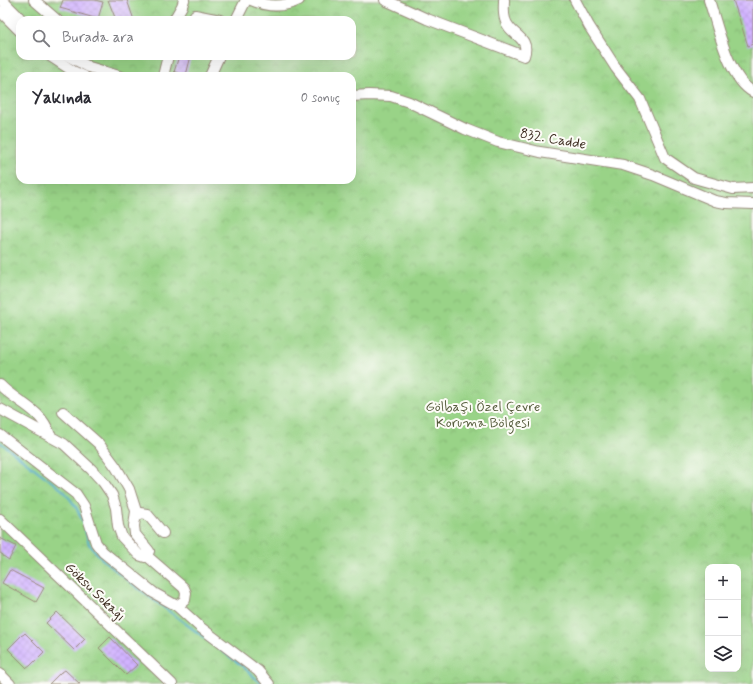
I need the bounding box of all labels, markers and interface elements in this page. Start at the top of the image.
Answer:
search box [16,16,356,60]
icon: search [30,27,52,49]
text: Burada ara [62,28,134,48]
text: Yakında [32,87,92,109]
text: 0 sonuç [301,90,340,107]
street label: 832. Cadde [519,124,587,154]
park label: Gölbaşı Özel Çevre Koruma Bölgesi [426,398,540,434]
street label: Göksu Sokağı [61,559,129,625]
map controls [705,564,741,672]
button: + [705,564,741,600]
button: − [705,600,741,636]
button: layers [705,636,741,672]

